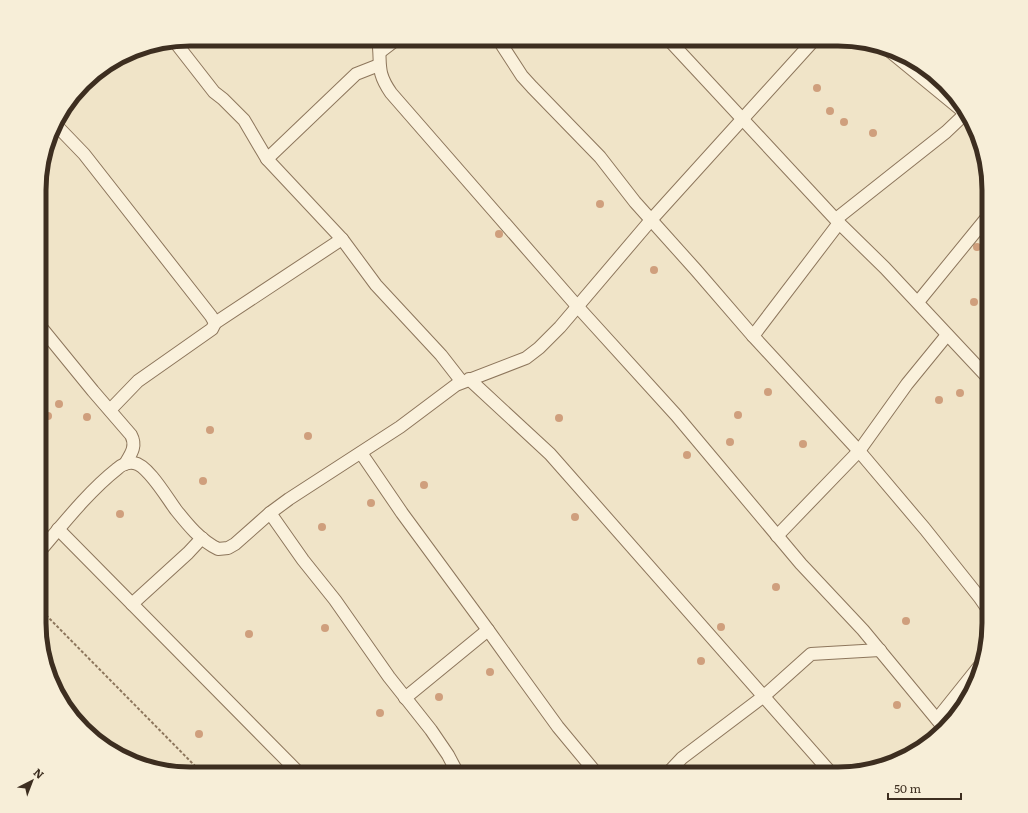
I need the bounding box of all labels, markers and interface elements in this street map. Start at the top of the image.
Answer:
north arrow [12,761,52,801]
text: N [31,764,48,782]
scale bar [888,775,961,801]
text: 50 m [894,779,921,797]

